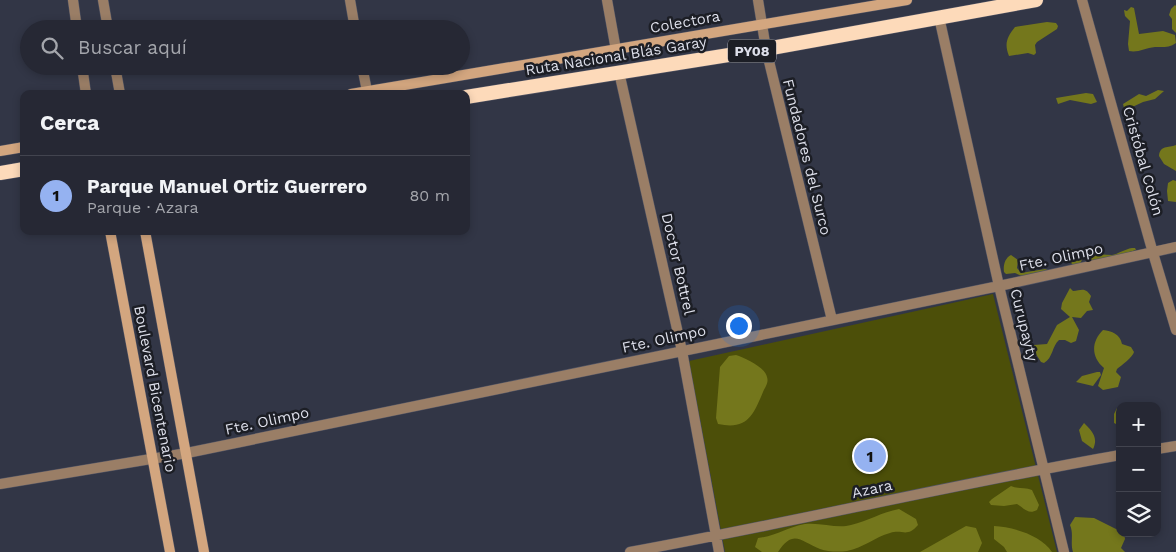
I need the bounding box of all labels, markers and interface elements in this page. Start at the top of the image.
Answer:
street label: Colectora [649,7,722,37]
search box [20,20,470,75]
street label: Ruta Nacional Blás Garay [524,33,708,79]
icon: search [38,34,66,62]
text: Buscar aquí [78,36,187,59]
road number: PY08 [728,40,776,62]
street label: Fundadores del Surco [779,77,835,237]
street label: Cristóbal Colón [1119,104,1167,218]
text: Cerca [40,110,99,135]
text: Parque Manuel Ortiz Guerrero [87,175,367,198]
text: 1 [53,186,59,205]
text: 80 m [409,186,450,205]
text: Parque · Azara [87,198,199,217]
street label: Doctor Bottrel [658,211,699,317]
street label: Fte. Olimpo [1017,239,1105,275]
street label: Curupayty [1006,287,1042,363]
street label: Boulevard Bicentenario [130,304,180,474]
your location [726,313,752,339]
street label: Fte. Olimpo [620,321,708,357]
map controls [1116,402,1161,537]
button: + [1116,402,1161,447]
street label: Fte. Olimpo [223,403,311,439]
pin: 1 [854,437,886,475]
button: − [1116,447,1161,492]
street label: Azara [850,476,894,502]
button: layers [1116,492,1161,537]

